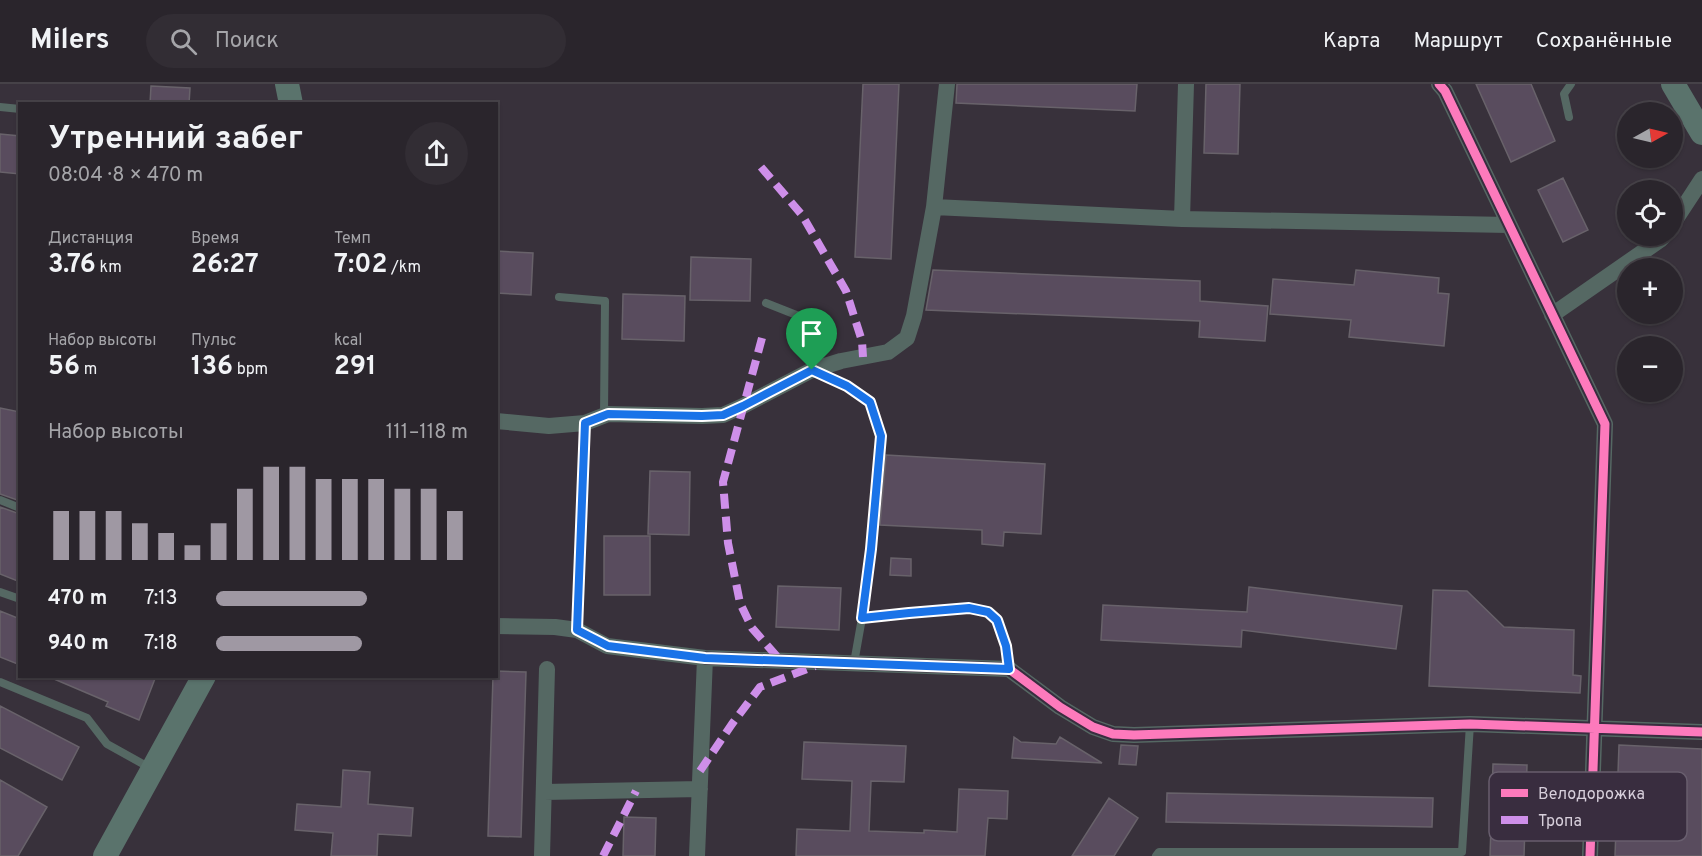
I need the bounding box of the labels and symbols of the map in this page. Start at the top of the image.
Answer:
north arrow [1617,102,1683,168]
pin [786,308,837,370]
legend [1489,772,1687,841]
text: Велодорожка [1538,785,1645,805]
text: Тропа [1538,812,1582,832]

